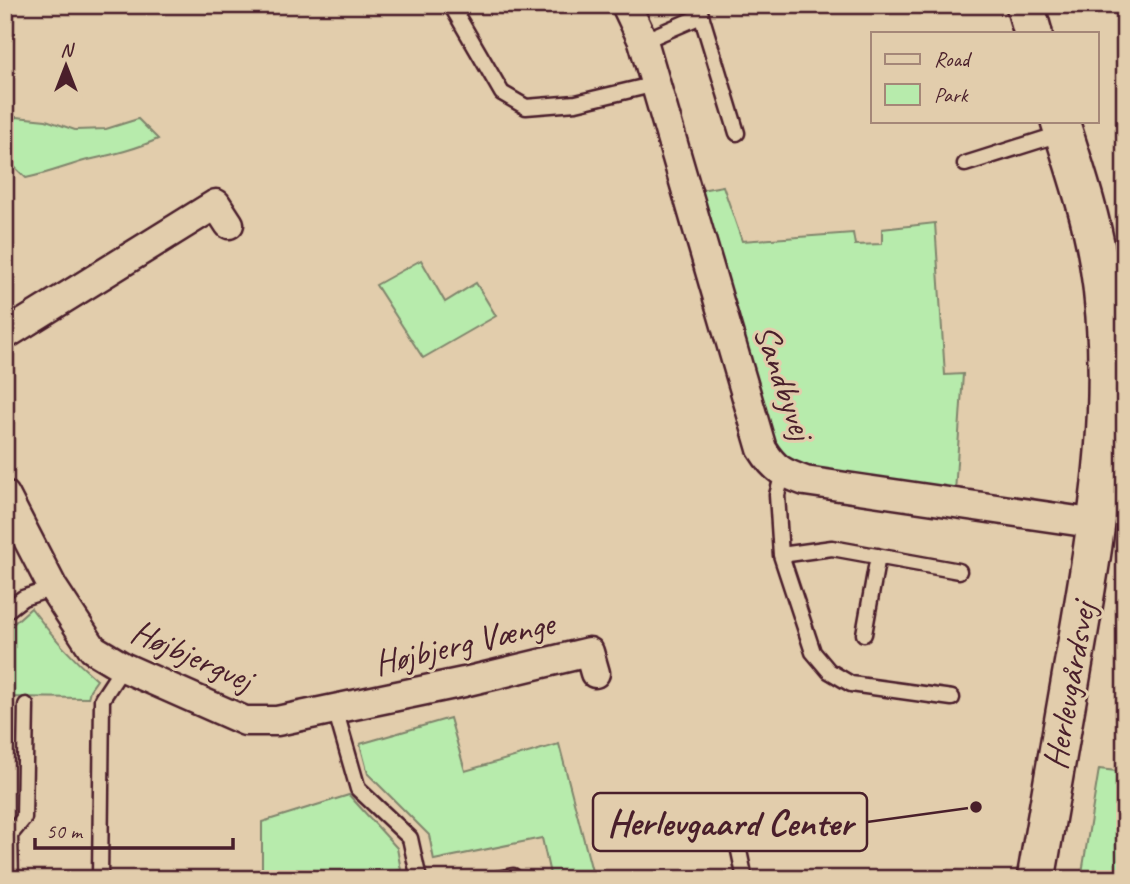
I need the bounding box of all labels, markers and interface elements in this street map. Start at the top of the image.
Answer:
north arrow [32,32,102,102]
legend [871,32,1098,122]
text: N [60,38,75,62]
text: Road [934,46,973,72]
text: Park [934,82,969,108]
street label: Sandbyvej [743,319,826,449]
street label: Herlevgårdsvej [1032,594,1107,773]
street label: Højbjerg Vænge [370,600,561,686]
street label: Højbjergvej [124,608,263,703]
callout: Herlevgaard Center [593,793,867,851]
text: Herlevgaard Center [607,799,856,846]
scale bar [35,807,233,851]
text: 50 m [46,818,84,844]

